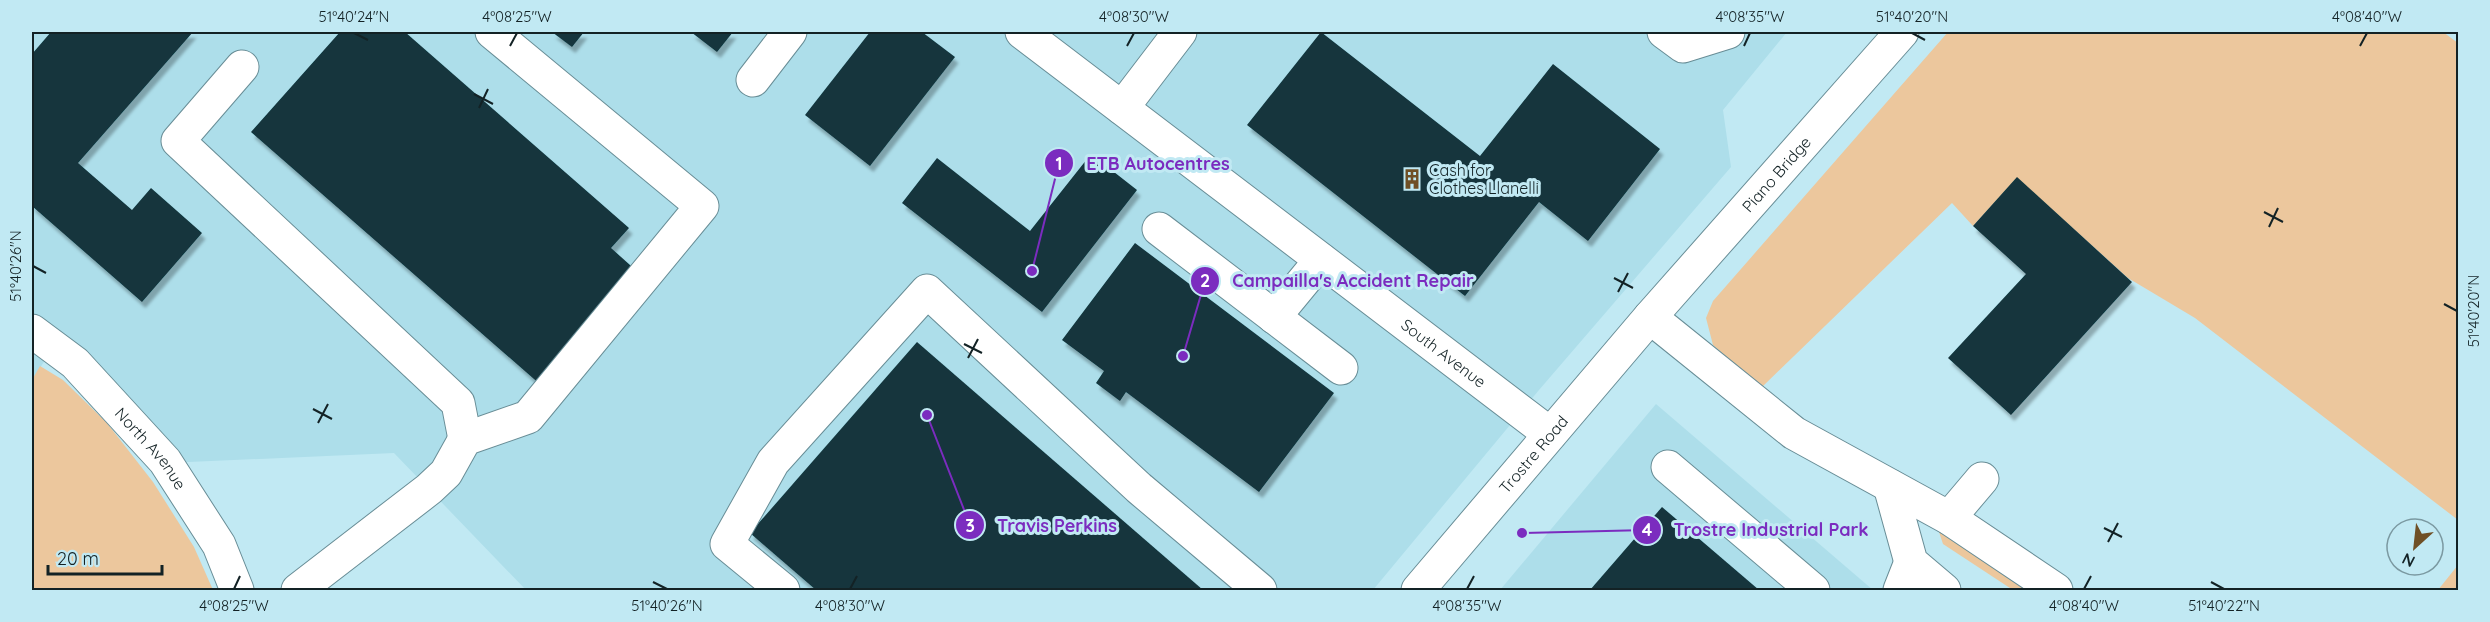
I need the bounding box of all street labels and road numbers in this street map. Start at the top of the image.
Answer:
street label: Piano Bridge [1738,132,1815,216]
street label: South Avenue [1397,314,1490,392]
street label: North Avenue [111,403,191,493]
street label: Trostre Road [1495,411,1572,497]

